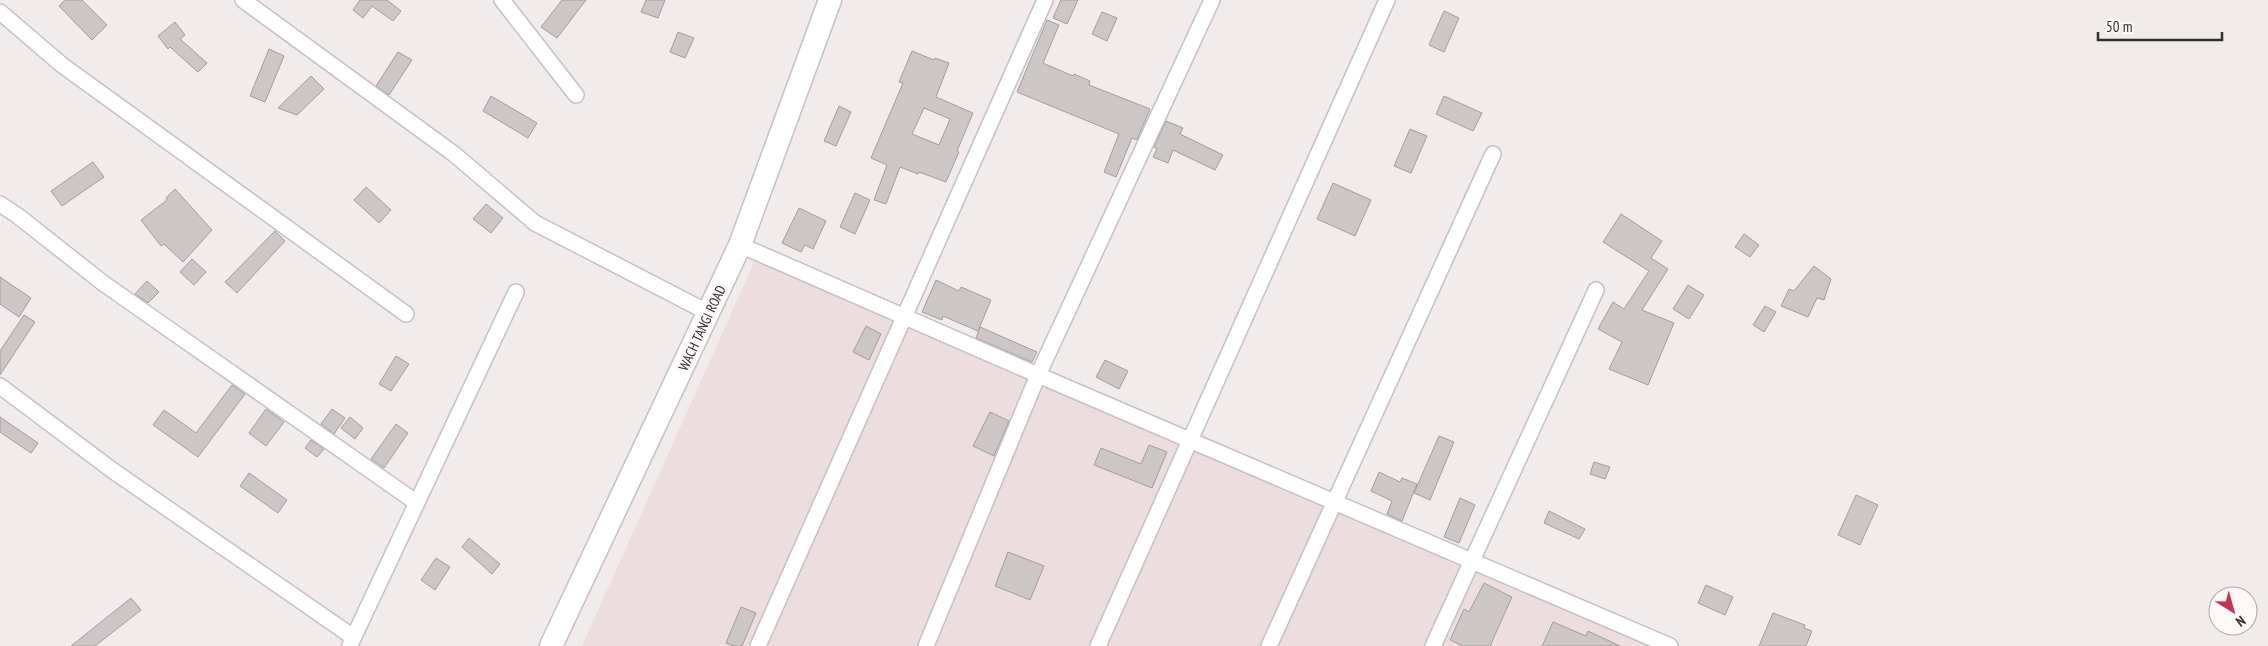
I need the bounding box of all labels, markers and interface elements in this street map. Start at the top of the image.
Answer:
scale bar [2098,10,2222,42]
text: 50 m [2106,17,2132,36]
street label: WACH TANGI ROAD [674,282,730,374]
north arrow [2208,586,2258,636]
text: N [2232,612,2249,631]

